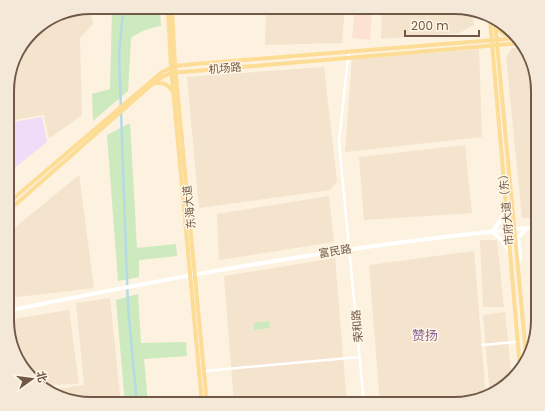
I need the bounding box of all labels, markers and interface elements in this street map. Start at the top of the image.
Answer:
scale bar [405,12,479,38]
text: 200 m [411,17,449,34]
street label: 机场路 [208,59,242,77]
street label: 市府大道（东） [495,168,517,246]
street label: 东海大道 [179,184,199,230]
street label: 富民路 [317,241,353,261]
street label: 荣和路 [348,309,366,343]
district label: 赞扬 [412,326,438,345]
north arrow [12,359,52,399]
text: 北 [33,369,51,384]

